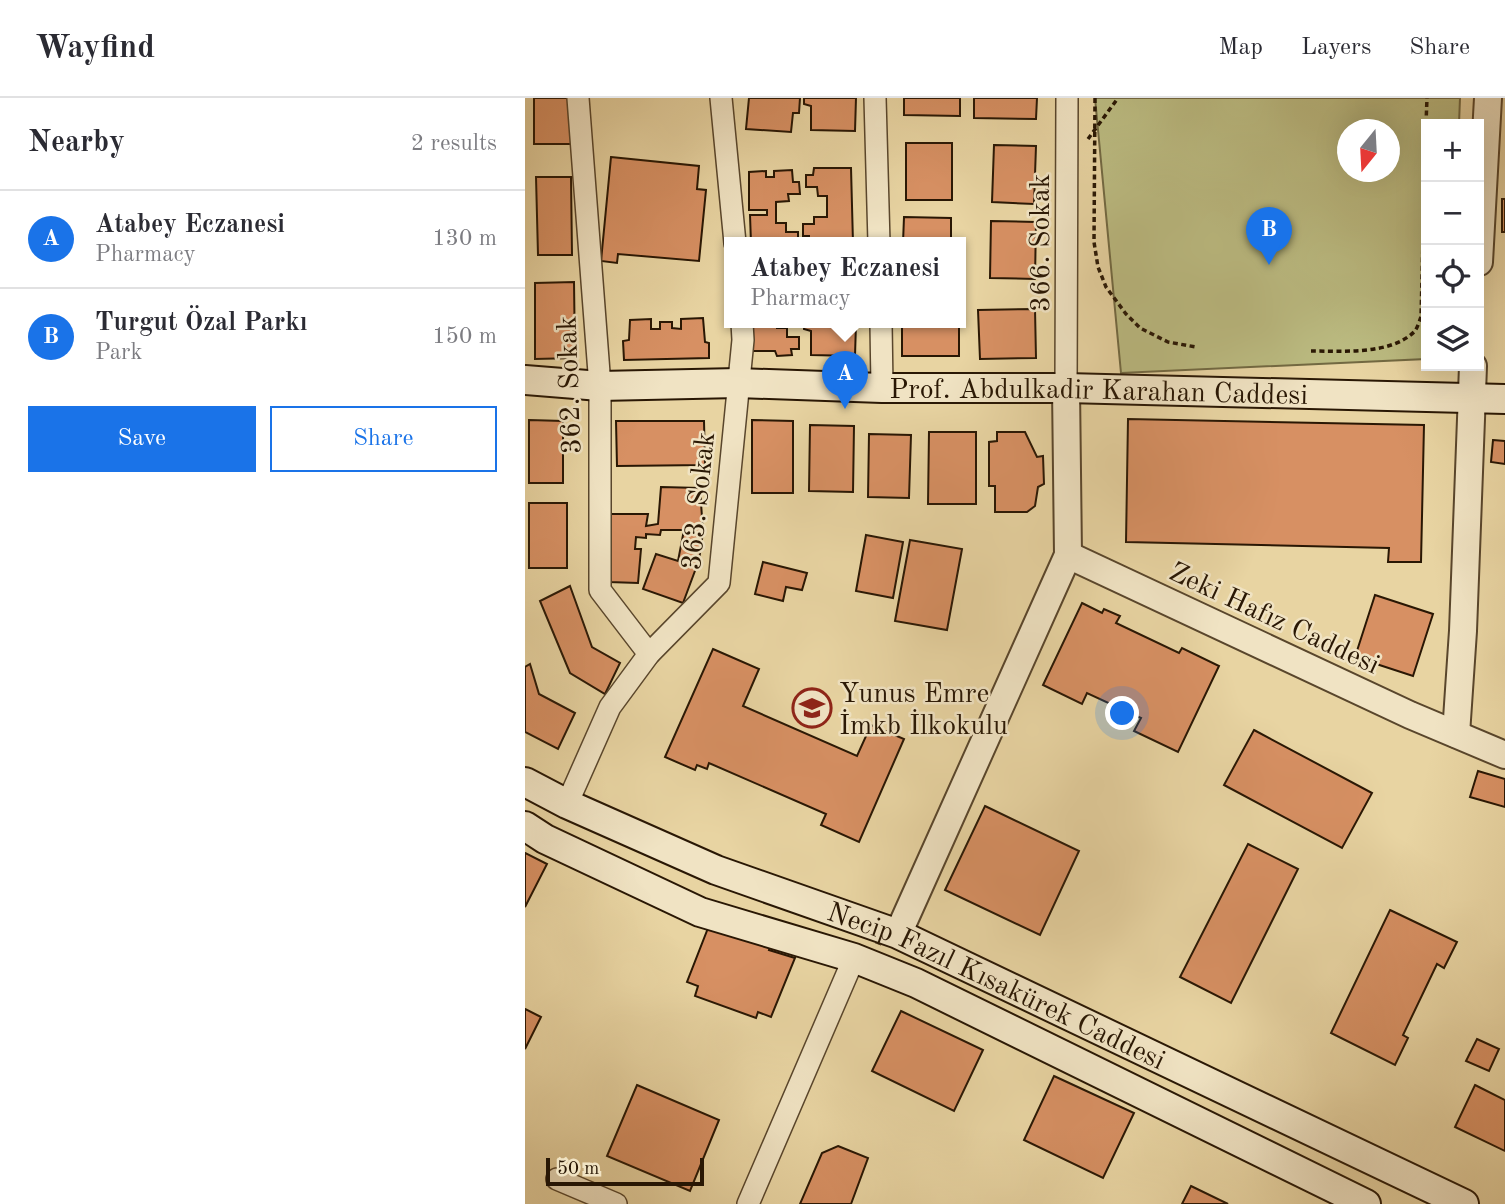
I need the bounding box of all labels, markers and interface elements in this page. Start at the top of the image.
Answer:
text: Wayfind [35,32,155,65]
text: Map [1219,36,1263,60]
text: Layers [1301,36,1371,60]
text: Share [1409,36,1470,60]
north arrow [1337,119,1400,182]
map controls [1421,119,1484,371]
button: + [1421,119,1484,182]
text: Nearby [28,128,125,158]
text: 2 results [411,132,497,155]
street label: 366. Sokak [1028,174,1056,312]
button: − [1421,182,1484,245]
pin: B [1246,207,1292,265]
text: Atabey Eczanesi [95,212,285,238]
text: A [42,227,60,250]
text: 130 m [432,227,497,250]
popup [724,237,966,328]
text: Pharmacy [95,243,196,266]
button: locate [1421,245,1484,308]
text: Atabey Eczanesi [750,256,940,282]
text: Pharmacy [750,287,851,310]
button: layers [1421,308,1484,371]
text: Turgut Özal Parkı [95,310,307,336]
street label: 362. Sokak [555,315,587,455]
text: B [43,325,59,348]
text: 150 m [432,325,497,348]
text: Park [95,341,142,364]
pin: A [822,351,868,409]
street label: Prof. Abdulkadir Karahan Caddesi [889,377,1308,411]
button: Save [28,406,256,472]
button: Share [270,406,497,472]
street label: 363. Sokak [679,431,721,572]
street label: Zeki Hafız Caddesi [1164,559,1383,681]
place label: Yunus Emre İmkb İlkokulu [839,681,1008,741]
school or university icon: Yunus Emre İmkb İlkokulu [791,687,833,729]
your location [1105,696,1139,730]
street label: Necip Fazıl Kısakürek Caddesi [823,899,1169,1076]
scale bar [546,1155,703,1187]
text: 50 m [557,1160,599,1179]

